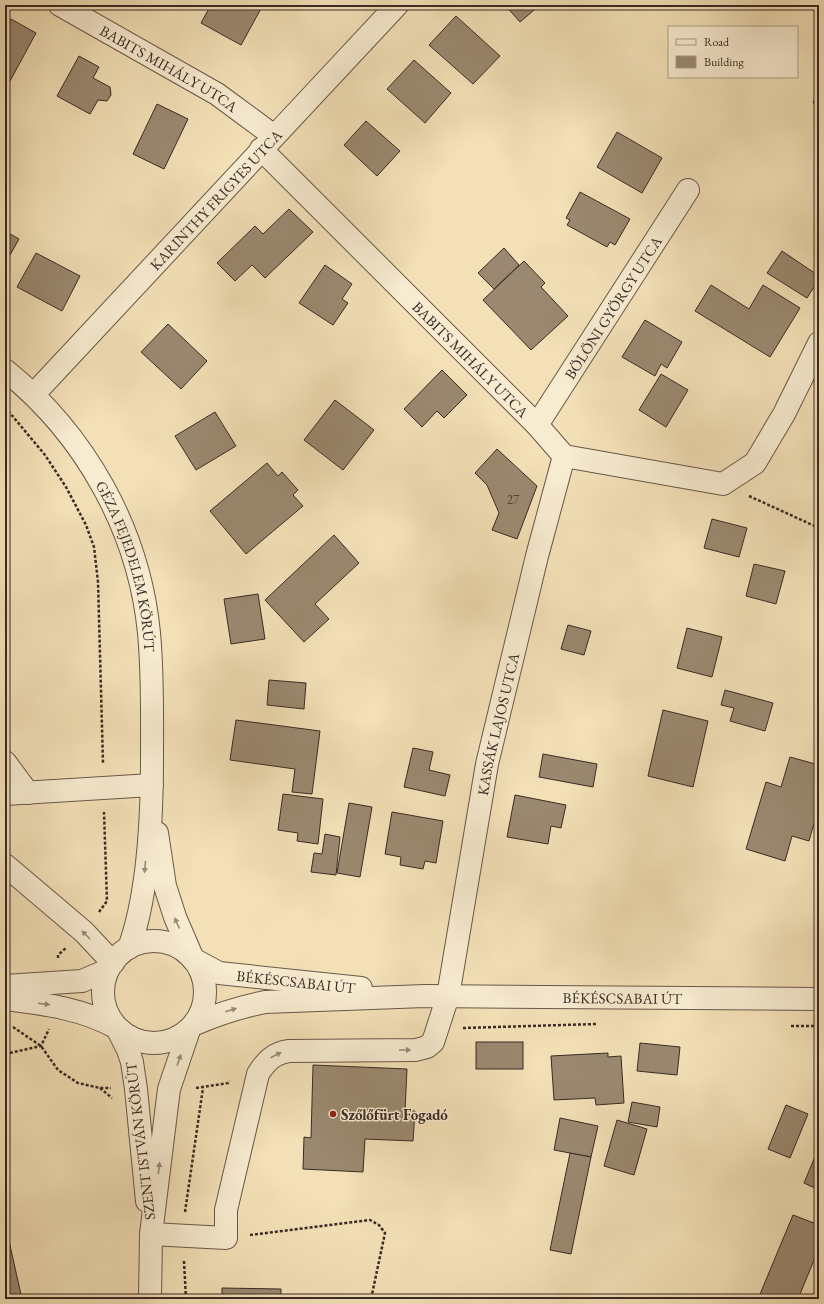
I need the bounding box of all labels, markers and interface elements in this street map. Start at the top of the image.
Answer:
street label: BABITS MIHÁLY UTCA [97,20,242,116]
legend [668,26,798,78]
text: Road [704,34,730,50]
text: Building [704,54,745,70]
street label: KARINTHY FRIGYES UTCA [145,125,286,274]
street label: BÖLÖNI GYÖRGY UTCA [560,232,666,382]
street label: BABITS MIHÁLY UTCA [409,297,534,422]
street label: GÉZA FEJEDELEM KÖRÚT [92,477,160,653]
house number: 27 [507,491,520,508]
street label: KASSÁK LAJOS UTCA [472,650,523,797]
one-way arrow [142,861,149,873]
one-way arrow [174,917,180,929]
one-way arrow [81,930,91,940]
street label: BÉKÉSCSABAI ÚT [236,965,357,997]
street label: BÉKÉSCSABAI ÚT [563,988,683,1007]
one-way arrow [38,1000,50,1007]
one-way arrow [225,1007,237,1013]
one-way arrow [399,1047,412,1053]
one-way arrow [270,1052,282,1058]
one-way arrow [176,1053,182,1065]
street label: SZENT ISTVÁN KÖRÚT [121,1060,159,1221]
place label: Szőlőfürt Fogadó [341,1105,448,1124]
marker: Szőlőfürt Fogadó [328,1109,338,1119]
one-way arrow [156,1162,162,1174]

